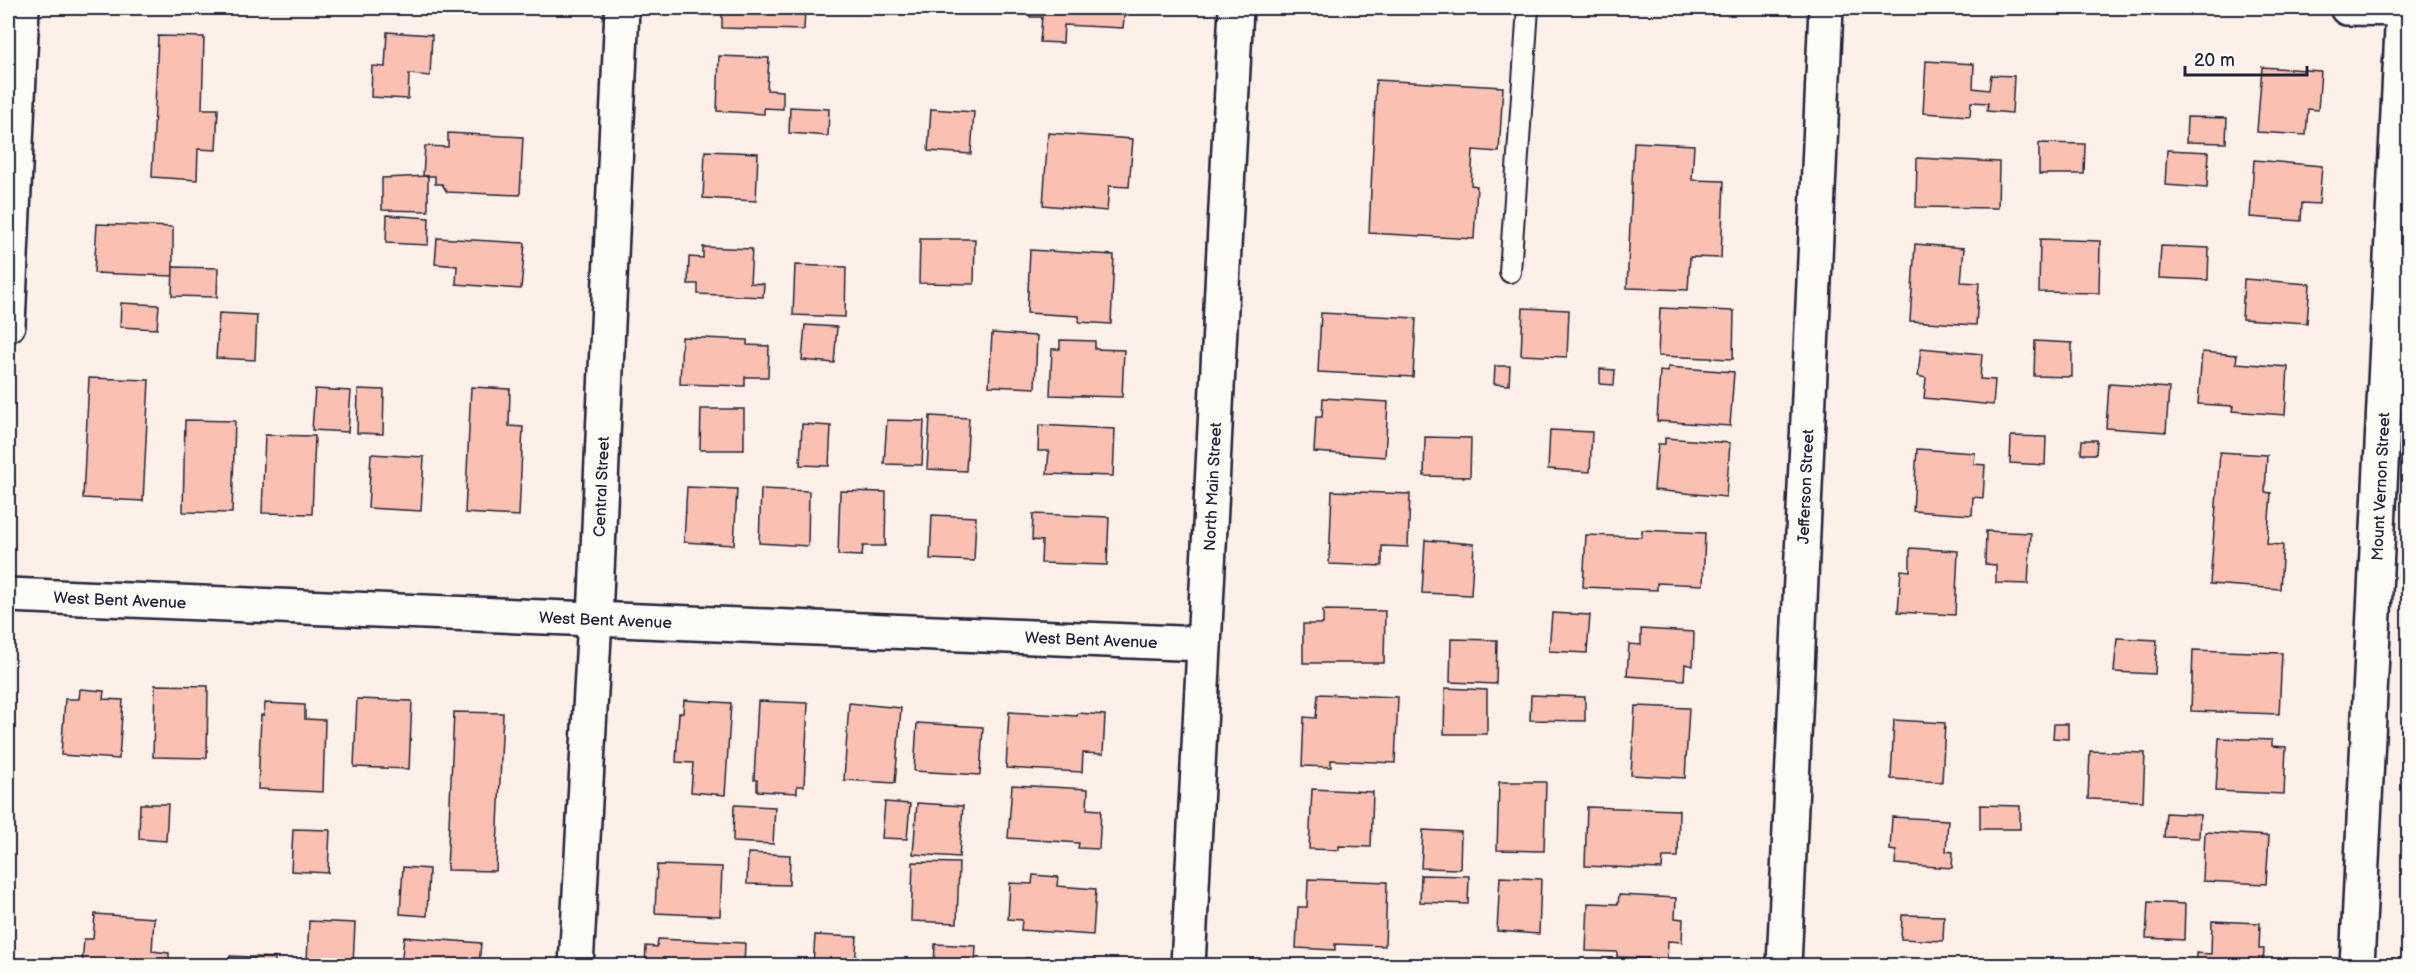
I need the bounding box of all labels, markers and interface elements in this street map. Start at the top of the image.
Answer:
scale bar [2185,39,2306,77]
text: 20 m [2194,50,2235,71]
street label: Mount Vernon Street [2368,412,2395,561]
street label: North Main Street [1201,422,1226,552]
street label: Jefferson Street [1795,429,1819,544]
street label: Central Street [591,436,614,538]
street label: West Bent Avenue [53,589,187,613]
street label: West Bent Avenue [539,609,673,633]
street label: West Bent Avenue [1024,629,1158,653]

